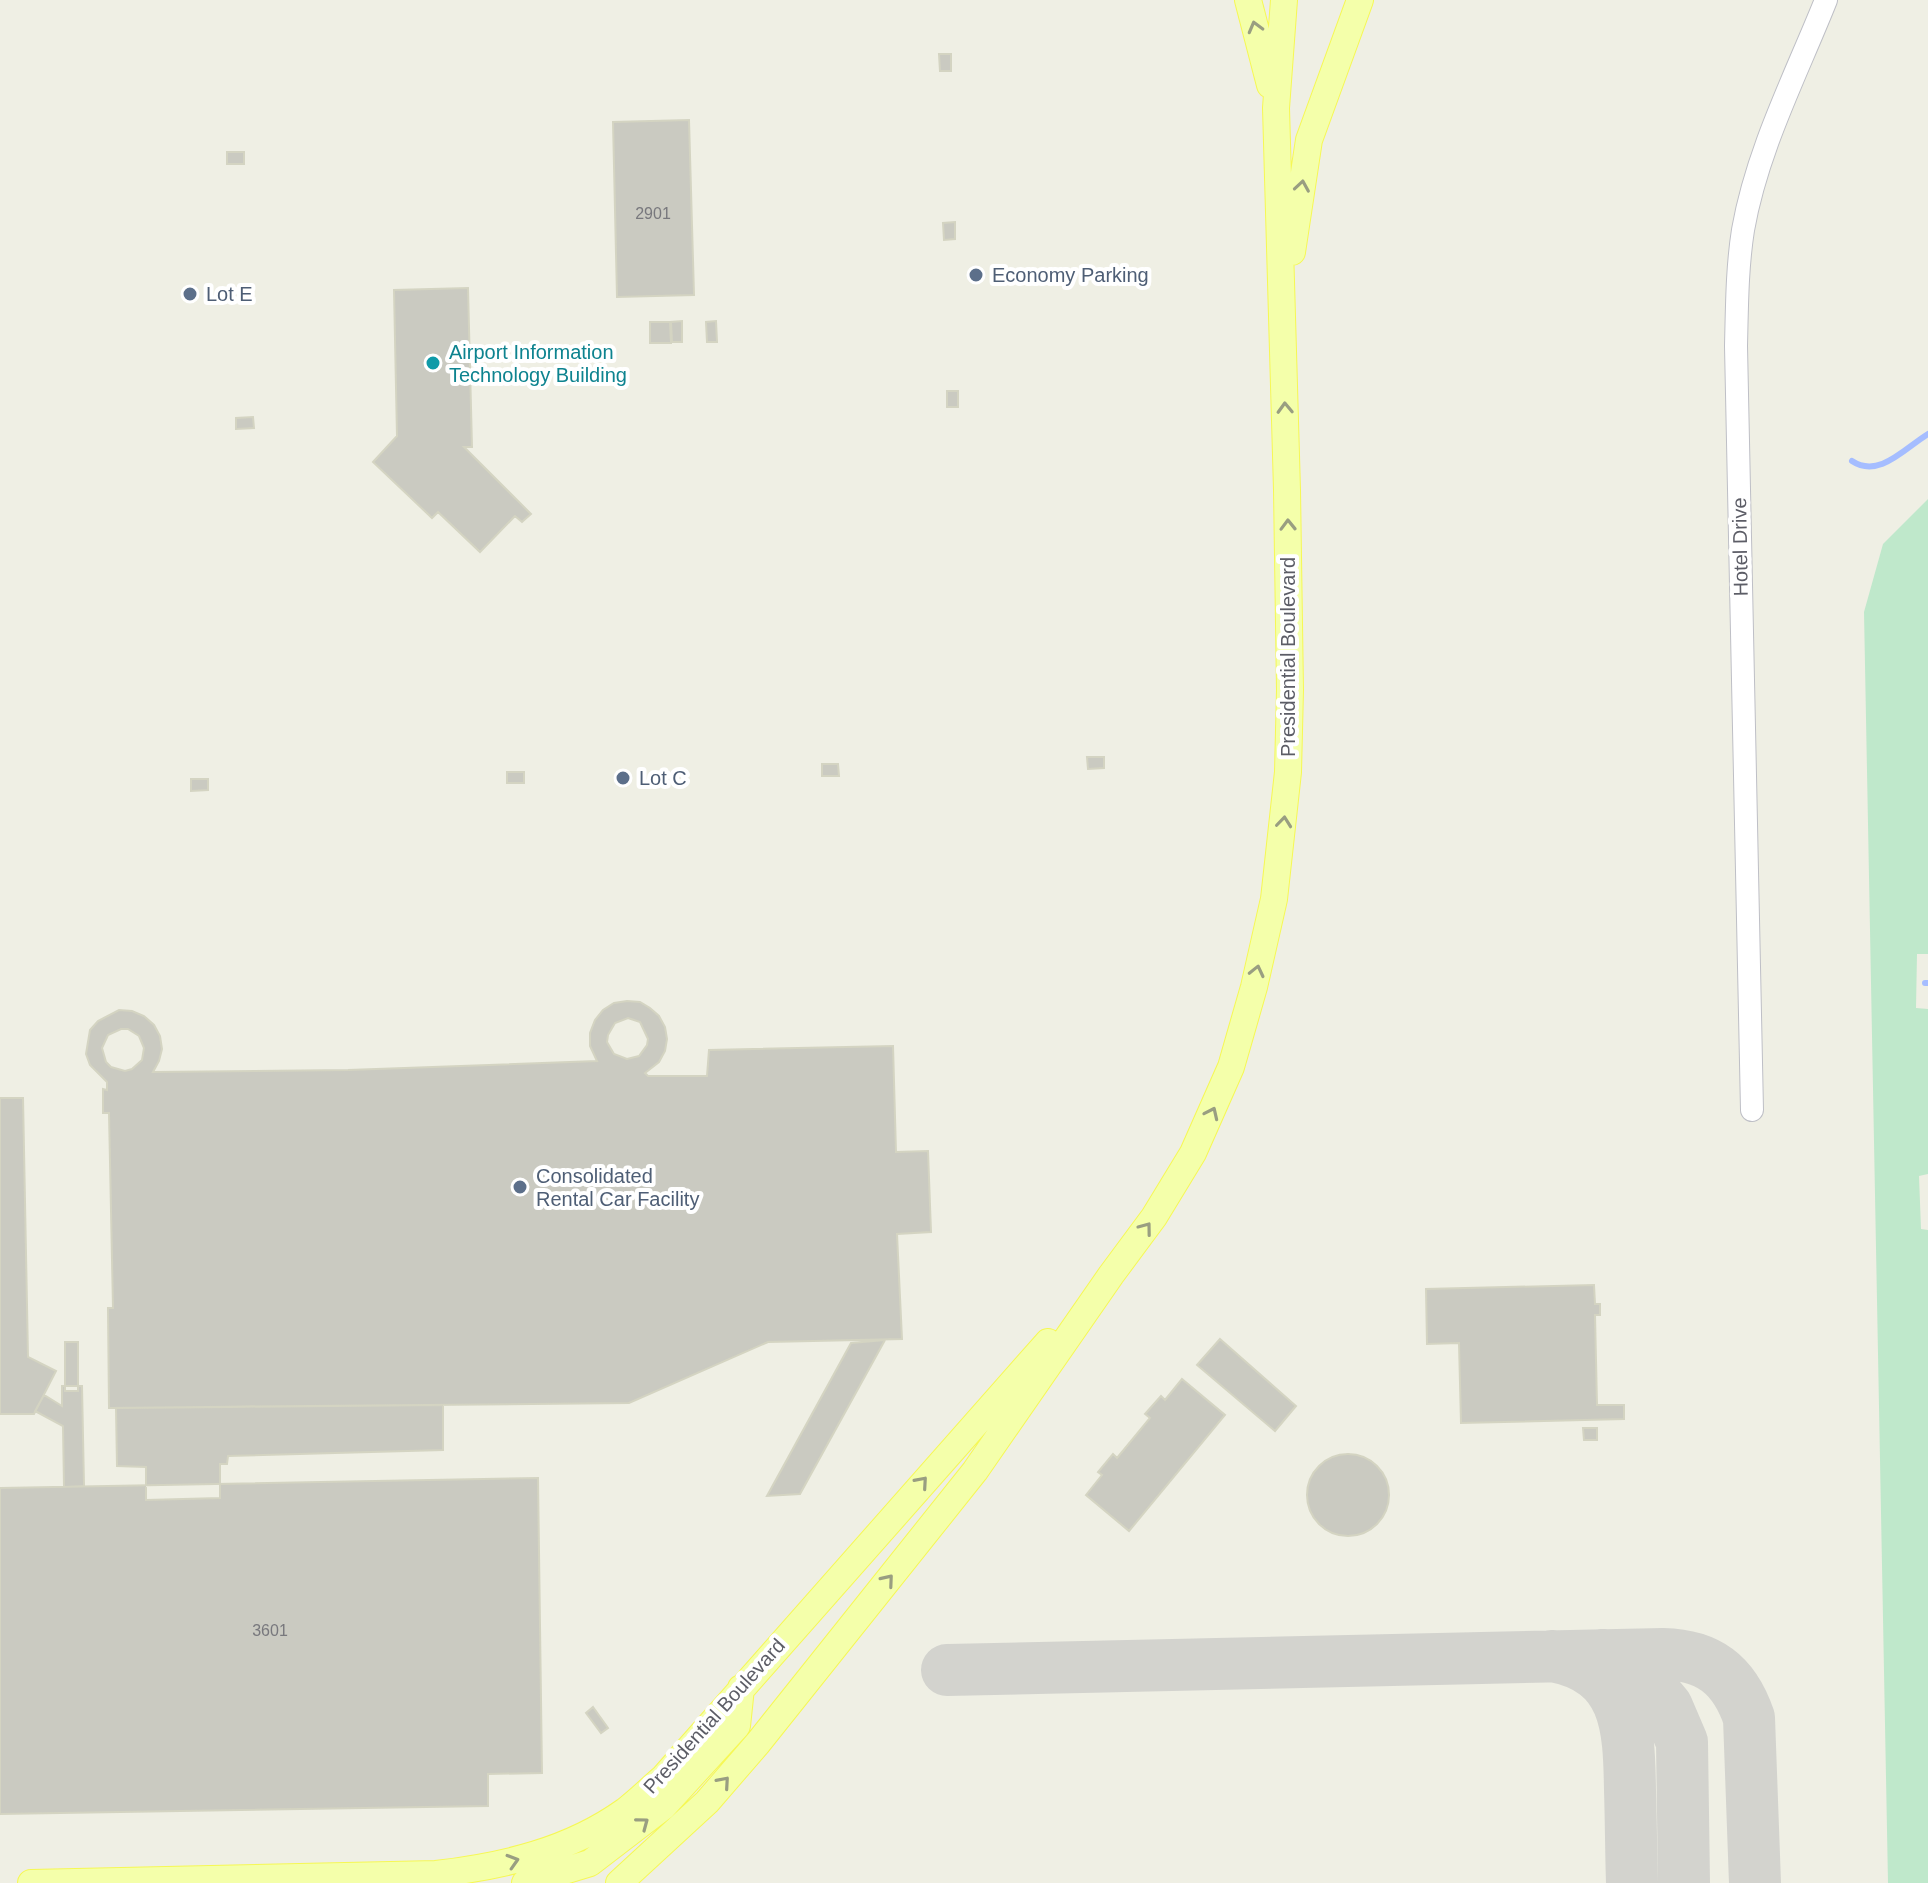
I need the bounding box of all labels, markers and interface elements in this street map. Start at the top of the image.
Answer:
one-way arrow [1248,21,1264,34]
one-way arrow [1293,179,1310,193]
house number: 2901 [635,205,671,222]
place label: Economy Parking [992,264,1149,286]
marker: Economy Parking [967,266,985,284]
place label: Lot E [206,283,253,305]
marker: Lot E [181,285,199,303]
place label: Airport Information Technology Building [449,341,627,386]
marker: Airport Information Technology Building [424,354,442,372]
one-way arrow [1276,401,1293,414]
street label: Hotel Drive [1728,497,1752,597]
one-way arrow [1279,518,1297,531]
street label: Presidential Boulevard [1277,557,1299,757]
place label: Lot C [639,767,687,789]
marker: Lot C [614,769,632,787]
one-way arrow [1275,815,1292,828]
one-way arrow [1248,965,1265,978]
one-way arrow [1203,1106,1219,1121]
place label: Consolidated Rental Car Facility [536,1165,699,1210]
marker: Consolidated Rental Car Facility [511,1178,529,1196]
one-way arrow [1136,1222,1150,1237]
one-way arrow [912,1477,927,1492]
one-way arrow [878,1575,893,1590]
house number: 3601 [252,1622,288,1639]
street label: Presidential Boulevard [639,1634,789,1798]
one-way arrow [714,1777,729,1791]
one-way arrow [634,1818,649,1832]
one-way arrow [506,1854,520,1870]

